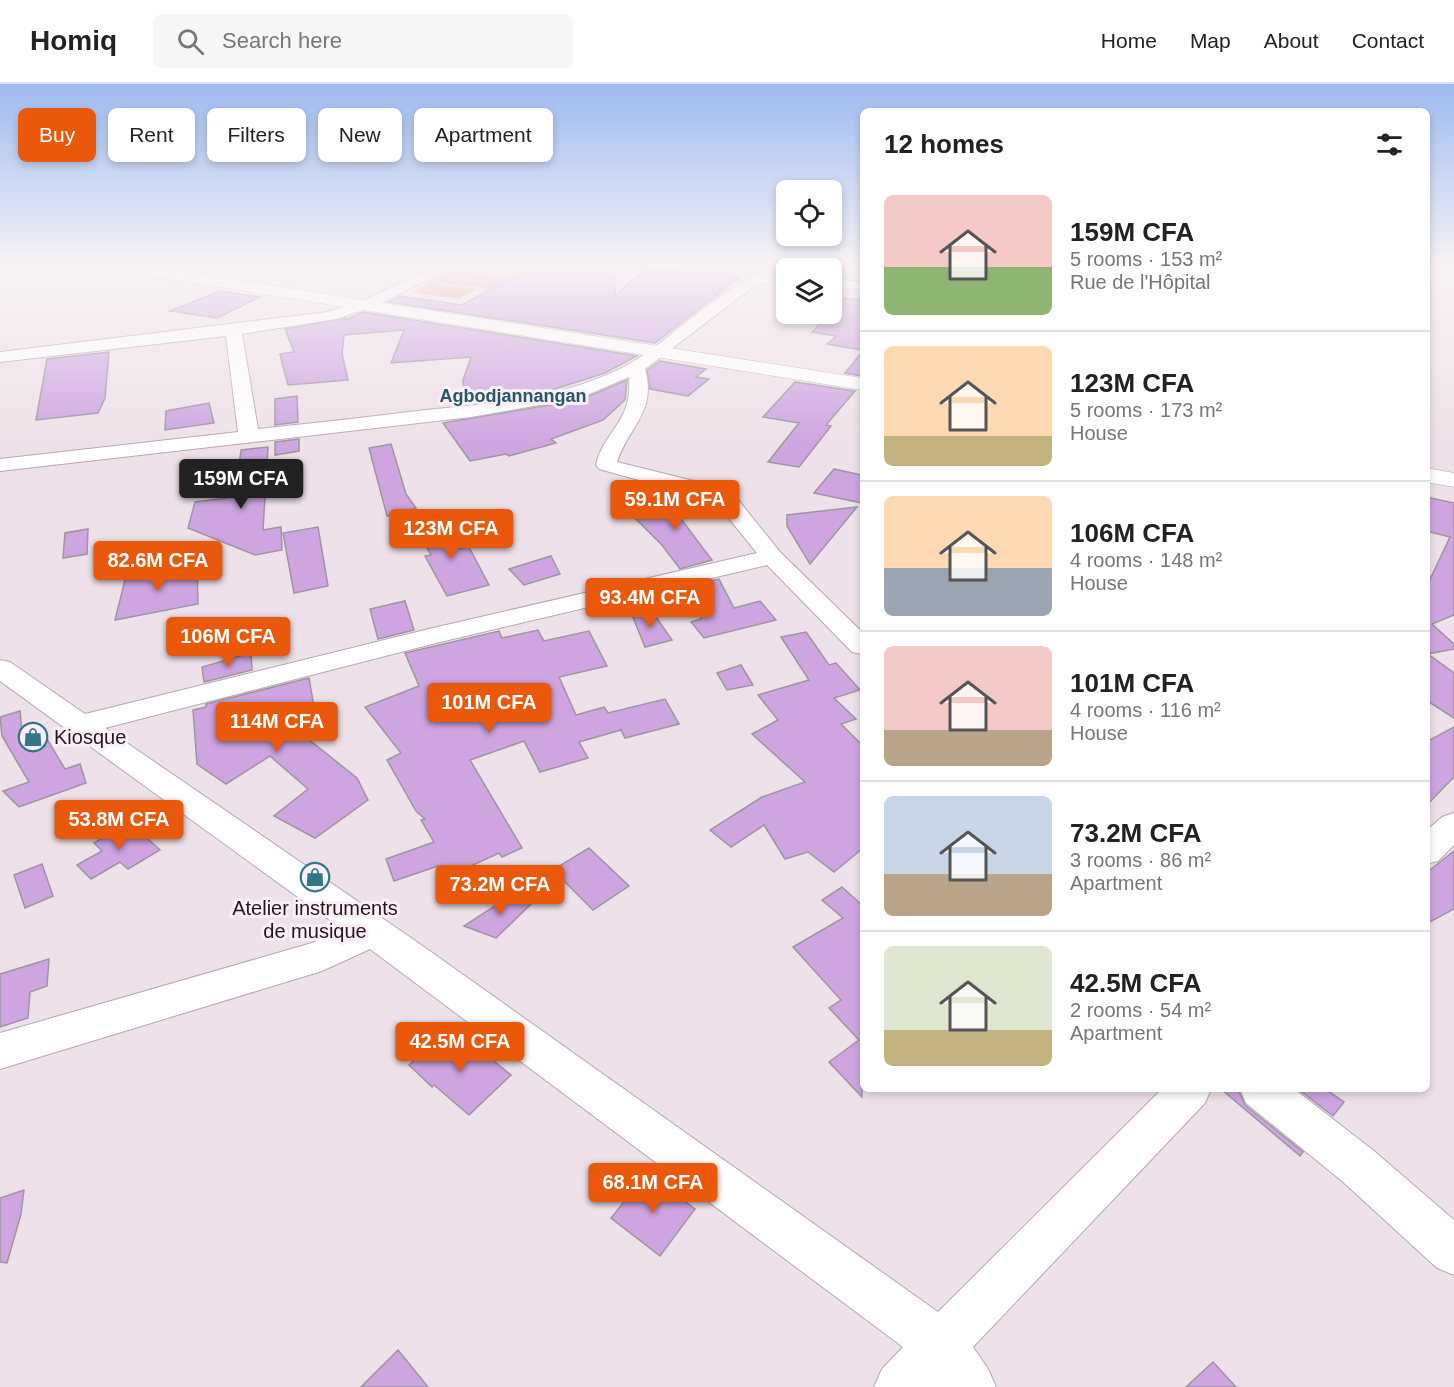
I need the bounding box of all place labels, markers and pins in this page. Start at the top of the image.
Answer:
pin: 159M CFA [179,459,303,510]
pin: 59.1M CFA [606,480,744,531]
pin: 123M CFA [389,509,513,560]
pin: 82.6M CFA [89,541,227,592]
pin: 93.4M CFA [581,578,719,629]
pin: 106M CFA [166,617,290,668]
pin: 101M CFA [427,683,551,734]
pin: 114M CFA [215,702,339,753]
shop icon: Kiosque [17,721,49,753]
place label: Kiosque [54,726,126,748]
pin: 53.8M CFA [50,800,188,851]
shop icon: Atelier instruments de musique [299,861,331,893]
pin: 73.2M CFA [431,865,569,916]
place label: Atelier instruments de musique [232,897,398,942]
pin: 42.5M CFA [391,1022,529,1073]
pin: 68.1M CFA [584,1163,722,1214]

